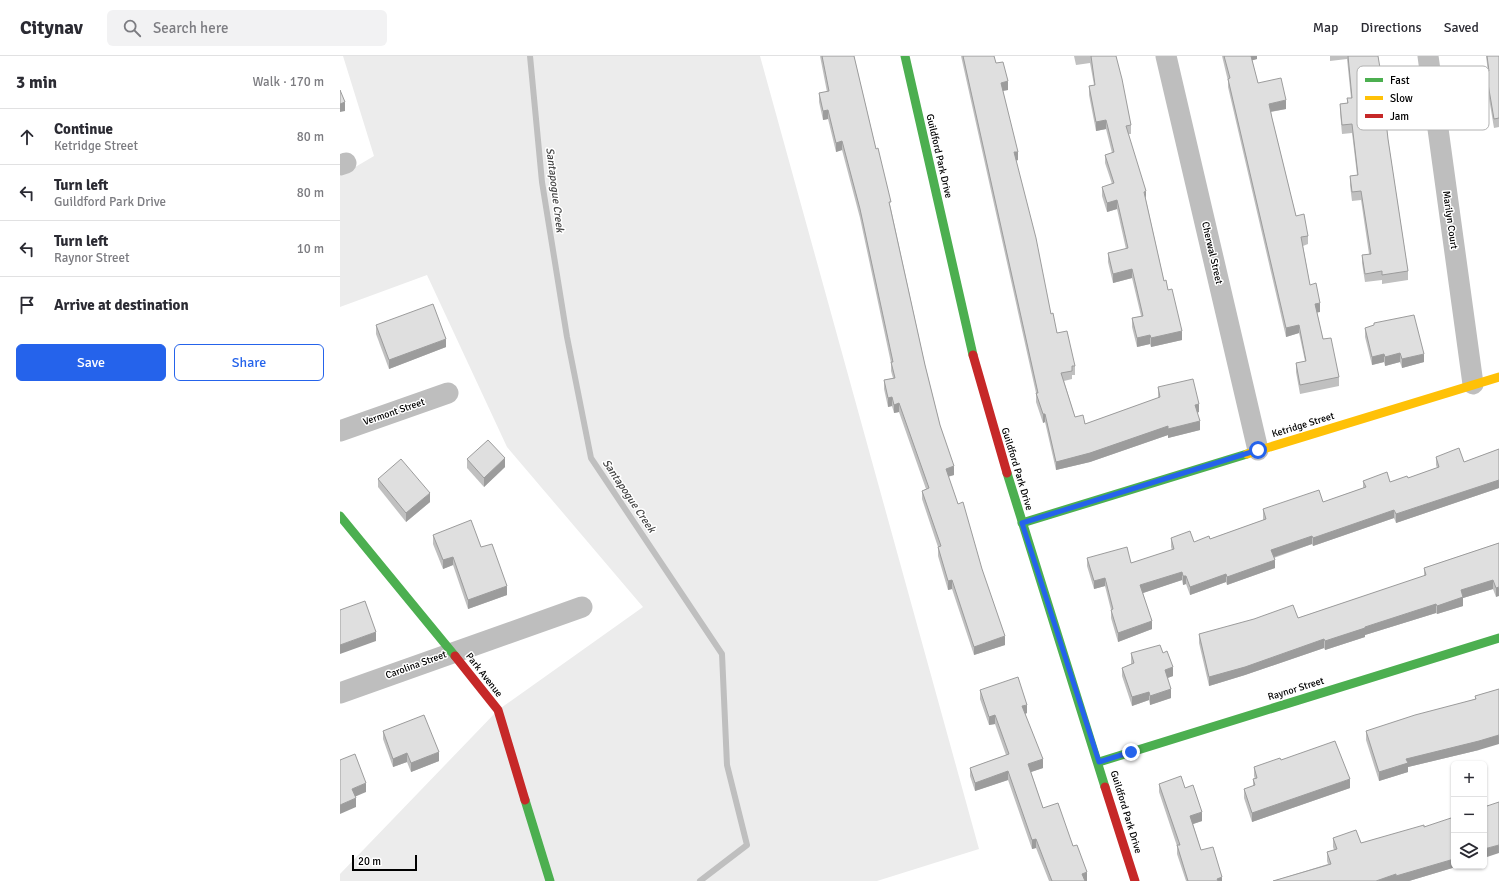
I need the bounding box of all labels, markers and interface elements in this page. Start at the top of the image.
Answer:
search box [107,10,387,46]
text: Citynav [20,16,83,40]
icon: search [121,17,143,39]
text: Search here [153,19,229,37]
text: Map [1313,19,1339,36]
text: Directions [1361,19,1422,36]
text: Saved [1444,19,1479,36]
legend [1357,66,1489,130]
text: 3 min [16,72,57,93]
text: Walk · 170 m [253,74,324,90]
text: Fast [1390,74,1410,87]
text: Slow [1390,92,1413,105]
text: Jam [1390,110,1409,123]
street label: Guildford Park Drive [923,113,955,199]
text: Continue [54,120,113,138]
icon: ahead [16,126,38,148]
text: 80 m [297,129,324,145]
text: Ketridge Street [54,138,138,154]
water label: Santapogue Creek [543,147,567,235]
text: Turn left [54,176,108,194]
icon: left [16,182,38,204]
text: 80 m [297,185,324,201]
street label: Marilyn Court [1440,190,1460,250]
text: Guildford Park Drive [54,194,166,210]
street label: Cherwal Street [1199,221,1225,286]
text: Turn left [54,232,108,250]
icon: left [16,238,38,260]
text: 10 m [297,241,324,257]
text: Raynor Street [54,250,130,266]
icon: arrive [16,294,38,316]
text: Arrive at destination [54,296,189,314]
button: Save [16,344,166,381]
button: Share [174,344,324,381]
street label: Vermont Street [362,396,427,428]
street label: Ketridge Street [1270,410,1336,440]
street label: Guildford Park Drive [999,426,1035,512]
route start [1249,441,1267,459]
water label: Santapogue Creek [600,457,659,536]
street label: Carolina Street [384,648,449,682]
street label: Park Avenue [463,651,505,699]
street label: Raynor Street [1266,675,1326,703]
route end [1122,743,1140,761]
map controls [1451,761,1487,869]
button: + [1451,761,1487,797]
street label: Guildford Park Drive [1108,769,1144,855]
button: − [1451,797,1487,833]
button: layers [1451,833,1487,869]
scale bar [352,853,417,872]
text: 20 m [358,855,381,868]

